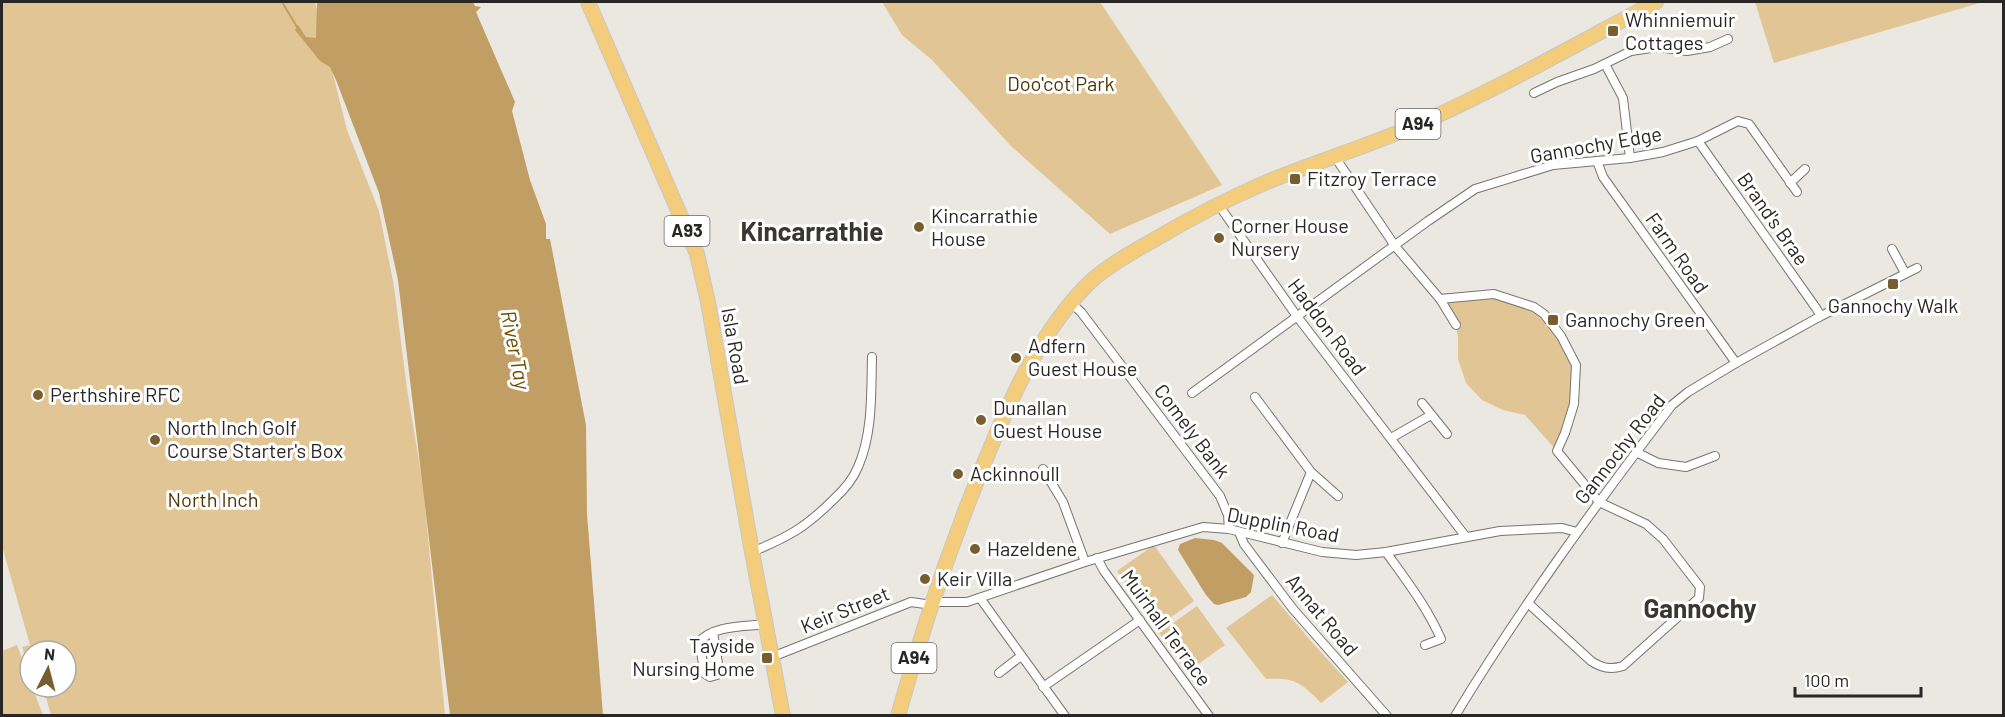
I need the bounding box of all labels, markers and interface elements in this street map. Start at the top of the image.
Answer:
place label: Whinniemuir Cottages [1625,7,1735,54]
marker: Whinniemuir Cottages [1606,24,1620,38]
park label: Doo'cot Park [1007,71,1115,95]
road number: A94 [1396,109,1440,139]
street label: Gannochy Edge [1528,121,1664,167]
place label: Fitzroy Terrace [1307,166,1437,190]
street label: Brand's Brae [1733,167,1815,270]
marker: Fitzroy Terrace [1288,172,1302,186]
place label: Kincarrathie House [931,203,1038,250]
street label: Farm Road [1641,207,1714,297]
place label: Corner House Nursery [1231,213,1349,260]
district label: Kincarrathie [741,215,883,246]
road number: A93 [664,216,710,246]
marker: Kincarrathie House [912,220,926,234]
marker: Corner House Nursery [1212,231,1226,245]
street label: Haddon Road [1284,273,1372,380]
marker: Gannochy Walk [1886,277,1900,291]
place label: Gannochy Walk [1828,293,1958,317]
street label: Isla Road [717,305,755,386]
place label: Gannochy Green [1565,307,1705,331]
water label: River Tay [497,308,537,392]
marker: Gannochy Green [1546,313,1560,327]
place label: Adfern Guest House [1028,333,1137,380]
marker: Adfern Guest House [1009,351,1023,365]
street label: Comely Bank [1150,379,1236,482]
place label: Perthshire RFC [50,382,181,406]
marker: Perthshire RFC [31,388,45,402]
street label: Gannochy Road [1569,389,1670,508]
place label: Dunallan Guest House [993,395,1102,442]
marker: Dunallan Guest House [974,413,988,427]
place label: North Inch Golf Course Starter's Box [167,415,343,462]
marker: North Inch Golf Course Starter's Box [148,433,162,447]
place label: Ackinnoull [970,461,1060,485]
marker: Ackinnoull [951,467,965,481]
park label: North Inch [167,487,259,511]
street label: Dupplin Road [1225,501,1341,547]
place label: Hazeldene [987,536,1077,560]
marker: Hazeldene [968,542,982,556]
street label: Muirhall Terrace [1117,565,1217,690]
place label: Keir Villa [937,566,1012,590]
street label: Annat Road [1282,569,1364,660]
marker: Keir Villa [918,572,932,586]
street label: Keir Street [797,580,892,638]
district label: Gannochy [1643,592,1757,623]
place label: Tayside Nursing Home [632,633,755,680]
north arrow [18,639,78,699]
road number: A94 [892,643,936,673]
text: N [43,644,56,664]
marker: Tayside Nursing Home [760,651,774,665]
scale bar [1795,660,1921,698]
text: 100 m [1804,669,1849,691]

